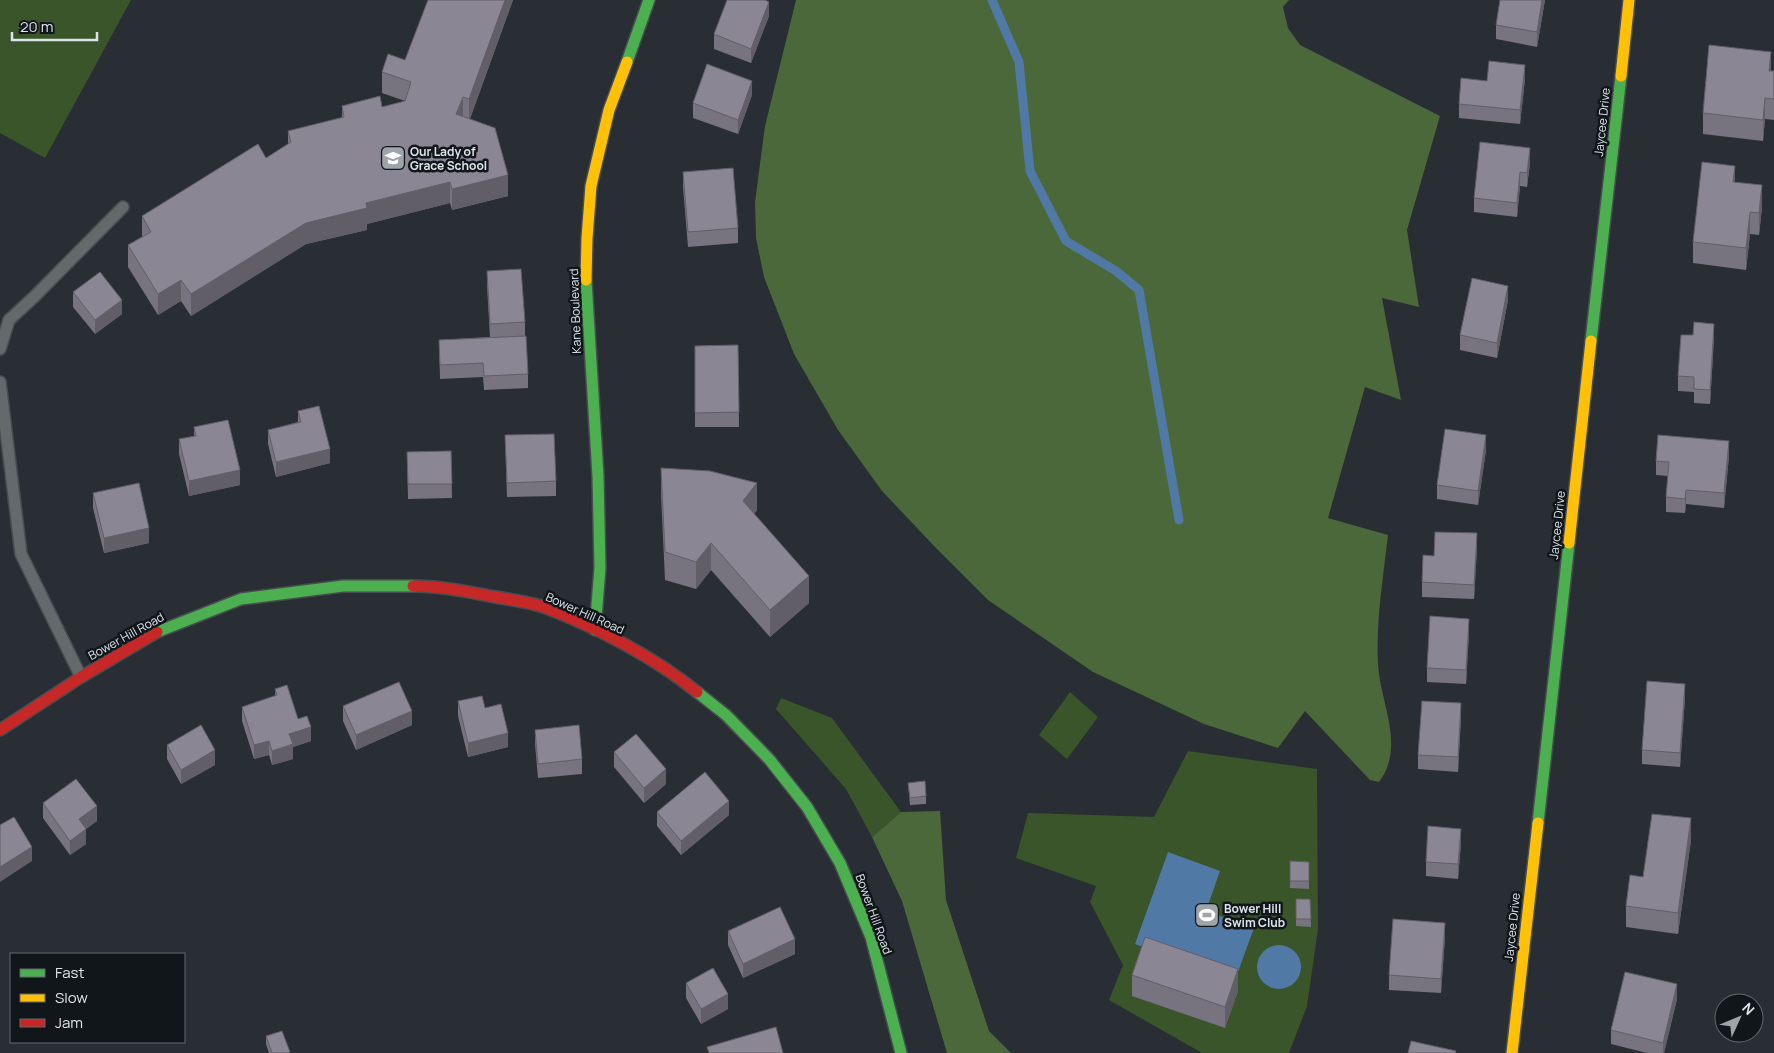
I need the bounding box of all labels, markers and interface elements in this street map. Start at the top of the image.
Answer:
scale bar [12,10,98,42]
text: 20 m [20,16,53,37]
street label: Jaycee Drive [1590,87,1614,157]
place label: Our Lady of Grace School [410,143,487,174]
school or university icon: Our Lady of Grace School [380,145,406,171]
street label: Kane Boulevard [565,268,585,354]
street label: Jaycee Drive [1545,490,1569,560]
street label: Bower Hill Road [543,588,627,638]
street label: Bower Hill Road [85,608,167,664]
street label: Bower Hill Road [852,871,896,957]
street label: Jaycee Drive [1500,892,1524,962]
place label: Bower Hill Swim Club [1224,900,1285,931]
sports icon: Bower Hill Swim Club [1194,902,1220,928]
legend [10,953,185,1043]
text: Fast [55,962,84,983]
text: Slow [55,987,88,1008]
north arrow [1714,993,1764,1043]
text: N [1738,998,1759,1019]
text: Jam [55,1012,83,1033]

